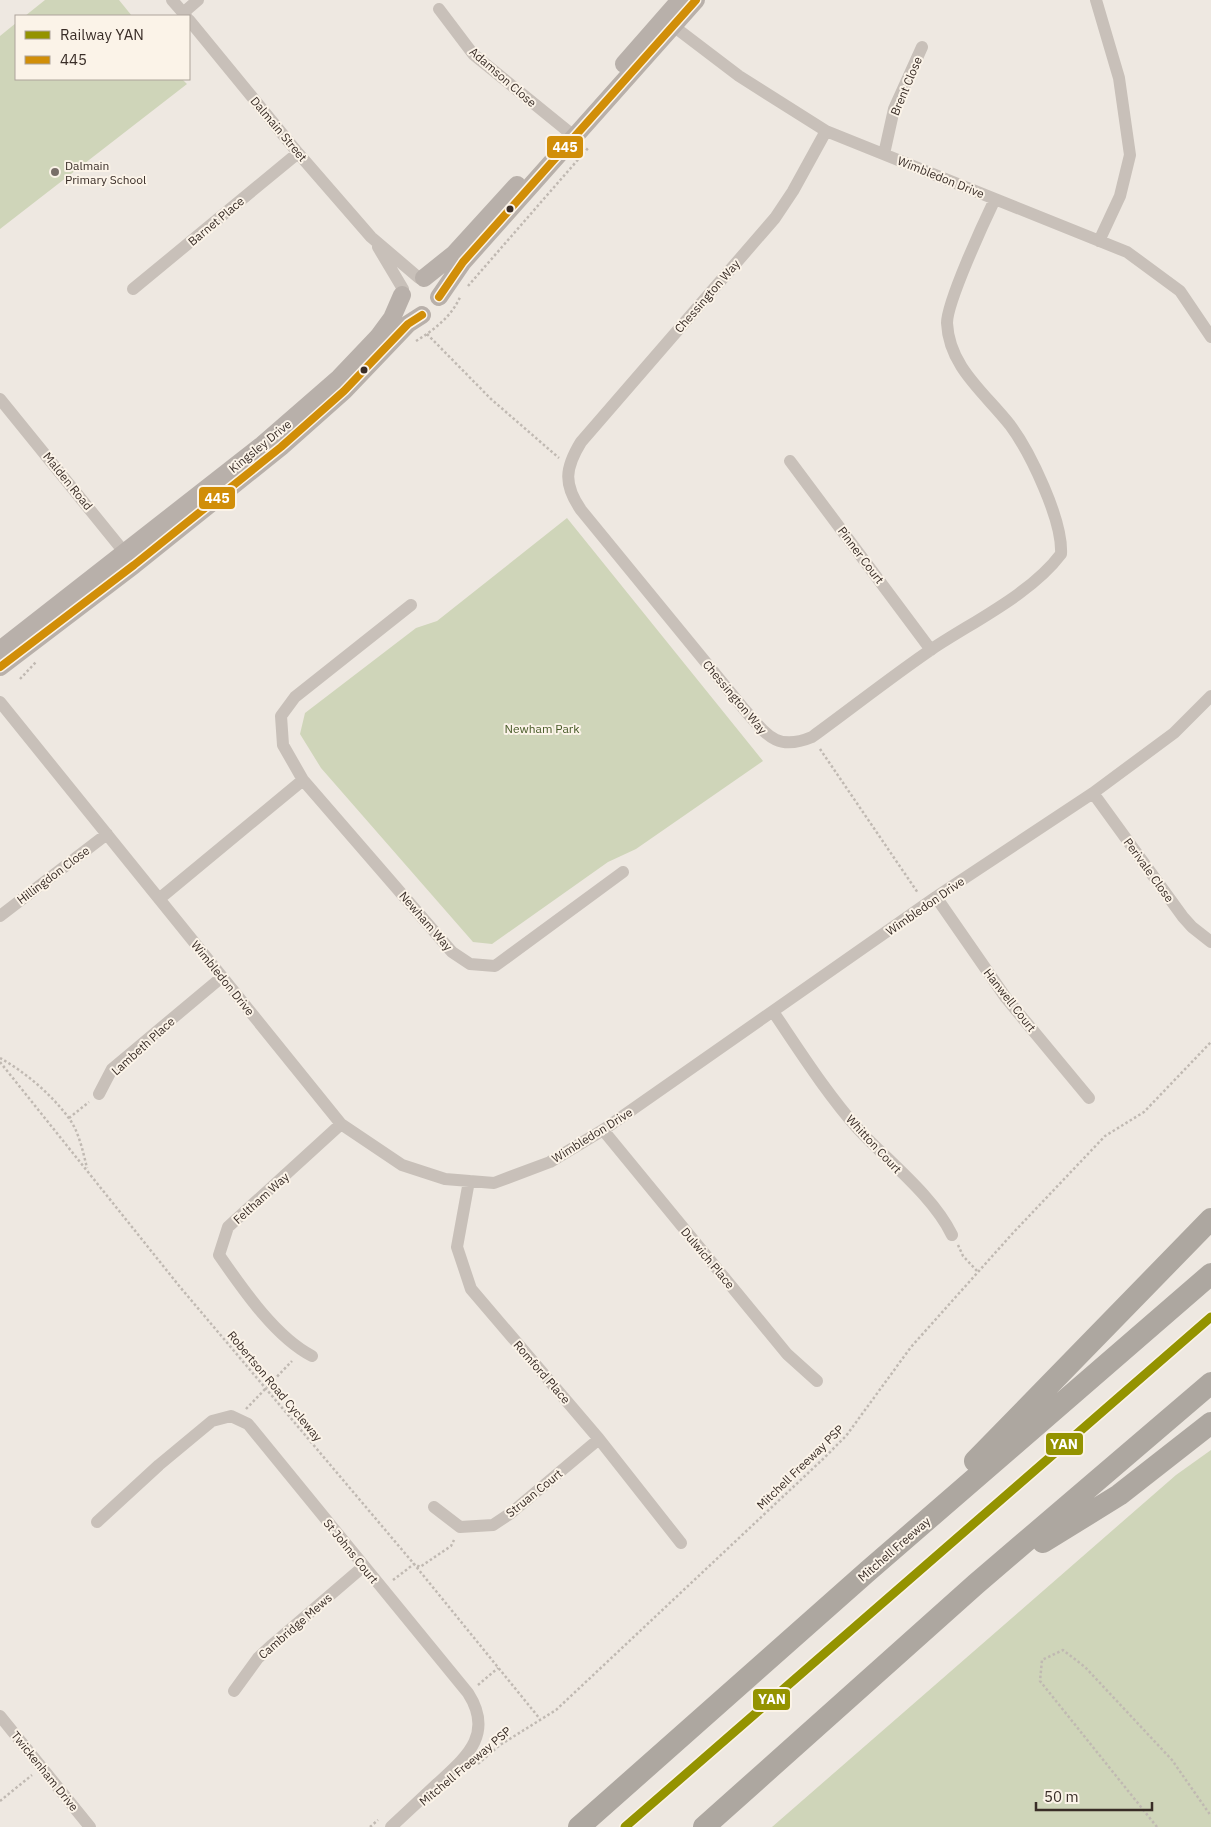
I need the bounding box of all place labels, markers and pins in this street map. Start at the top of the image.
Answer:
place label: Dalmain Primary School [65,158,146,187]
marker: Dalmain Primary School [49,166,61,178]
unlabelled marker [505,204,515,214]
unlabelled marker [359,365,369,375]

